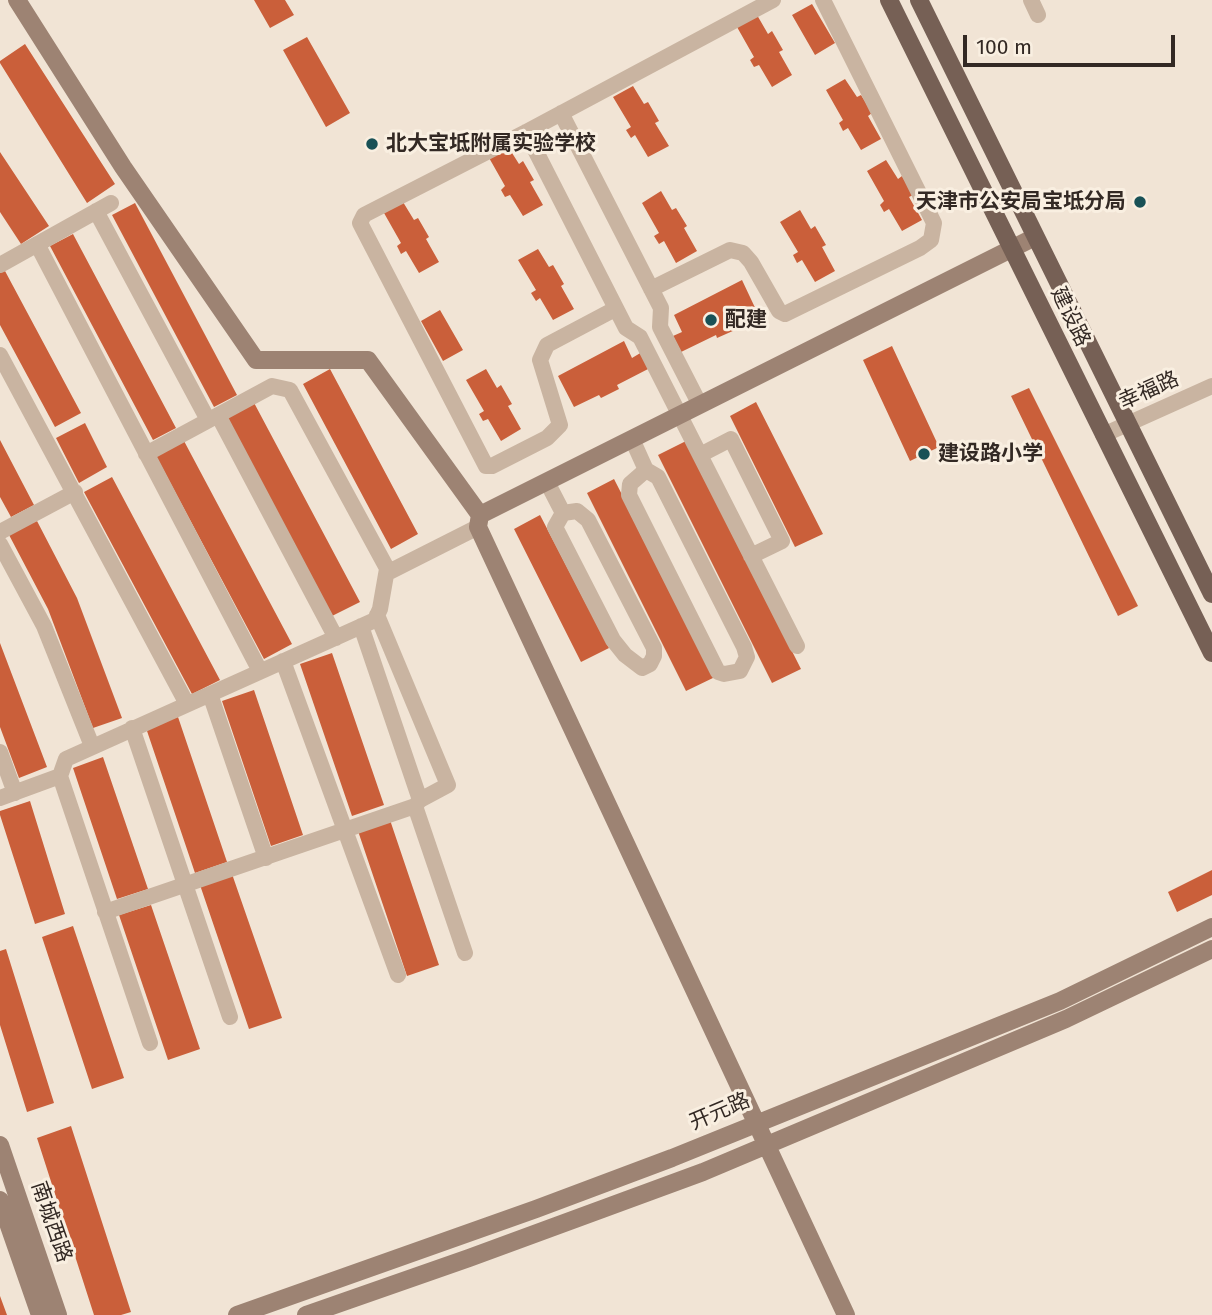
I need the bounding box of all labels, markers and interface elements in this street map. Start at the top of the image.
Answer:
scale bar [967,21,1179,65]
text: 100 m [976,34,1032,60]
place label: 北大宝坻附属实验学校 [386,131,596,157]
marker: 北大宝坻附属实验学校 [364,136,380,152]
place label: 天津市公安局宝坻分局 [916,189,1126,215]
marker: 天津市公安局宝坻分局 [1132,194,1148,210]
street label: 建设路 [1045,283,1095,351]
place label: 配建 [725,307,767,333]
marker: 配建 [703,312,719,328]
street label: 幸福路 [1115,367,1183,415]
place label: 建设路小学 [938,441,1043,467]
marker: 建设路小学 [916,446,932,462]
street label: 开元路 [686,1088,754,1136]
street label: 南城西路 [25,1178,77,1266]

